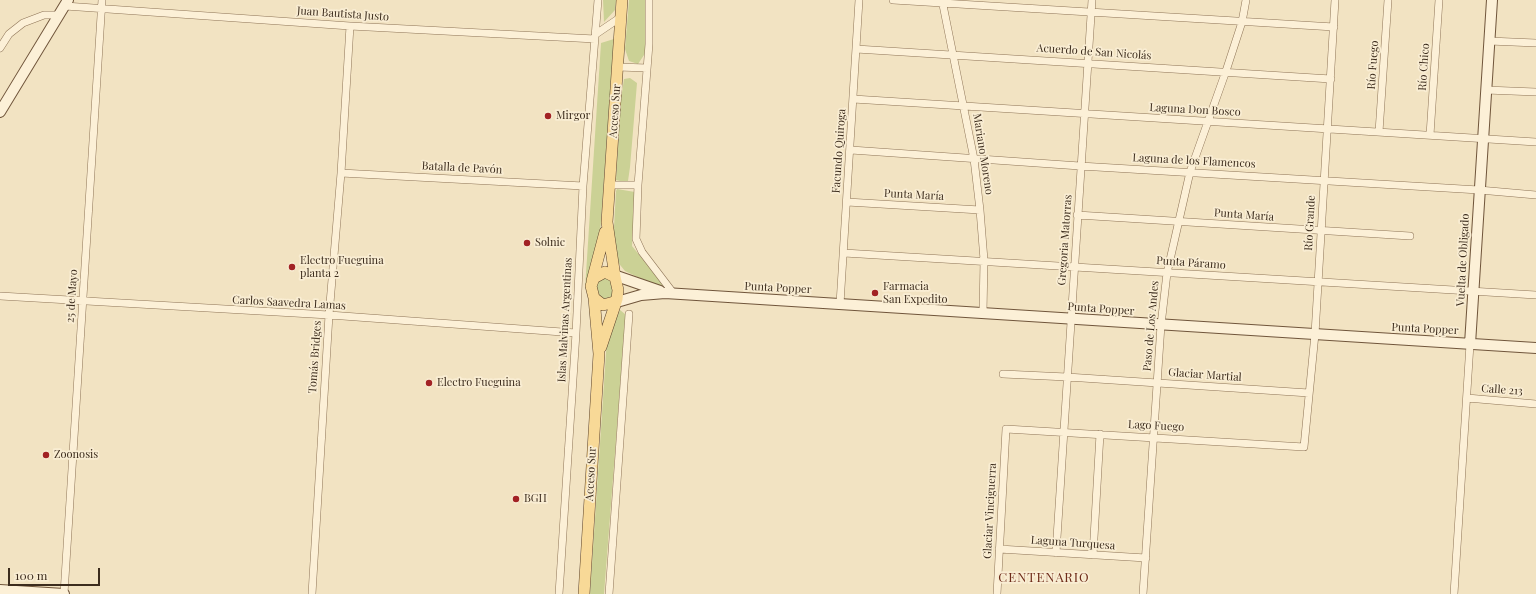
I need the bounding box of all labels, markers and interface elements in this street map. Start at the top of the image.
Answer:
street label: Juan Bautista Justo [297,4,389,24]
street label: Río Fuego [1365,40,1381,90]
street label: Acuerdo de San Nicolás [1036,41,1152,63]
street label: Río Chico [1416,43,1432,91]
street label: Acceso Sur [607,84,623,138]
street label: Laguna Don Bosco [1149,101,1241,119]
street label: Facundo Quiroga [829,108,849,194]
place label: Mirgor [556,109,590,123]
marker: Mirgor [543,111,553,121]
street label: Mariano Moreno [970,112,996,196]
street label: Laguna de los Flamencos [1132,151,1256,171]
street label: Batalla de Pavón [421,159,503,177]
street label: Punta María [884,187,944,203]
street label: Gregoria Matorras [1055,194,1075,286]
street label: Río Grande [1302,195,1318,251]
street label: Punta María [1214,206,1274,224]
street label: Vuelta de Obligado [1454,213,1472,307]
place label: Solnic [535,236,565,250]
marker: Solnic [522,238,532,248]
place label: Electro Fueguina planta 2 [300,254,384,280]
street label: Punta Páramo [1156,254,1226,272]
street label: Islas Malvinas Argentinas [555,257,575,383]
marker: Electro Fueguina planta 2 [287,262,297,272]
street label: 25 de Mayo [64,269,80,323]
street label: Punta Popper [744,280,812,296]
place label: Farmacia San Expedito [883,280,948,306]
street label: Paso de Los Andes [1140,280,1162,372]
marker: Farmacia San Expedito [870,288,880,298]
street label: Carlos Saavedra Lamas [232,293,346,313]
street label: Punta Popper [1067,300,1135,318]
street label: Tomás Bridges [306,320,324,394]
street label: Punta Popper [1391,321,1459,337]
street label: Glaciar Martial [1168,366,1242,384]
place label: Electro Fueguina [437,376,521,390]
marker: Electro Fueguina [424,378,434,388]
street label: Calle 213 [1481,382,1523,398]
street label: Lago Fuego [1128,418,1184,434]
street label: Acceso Sur [583,447,599,501]
place label: Zoonosis [54,448,98,462]
marker: Zoonosis [41,450,51,460]
street label: Glaciar Vinciguerra [981,463,999,559]
place label: BGH [524,492,547,506]
marker: BGH [511,494,521,504]
street label: Laguna Turquesa [1030,533,1116,553]
scale bar [10,560,102,586]
text: 100 m [15,567,47,583]
district label: CENTENARIO [998,570,1090,586]

